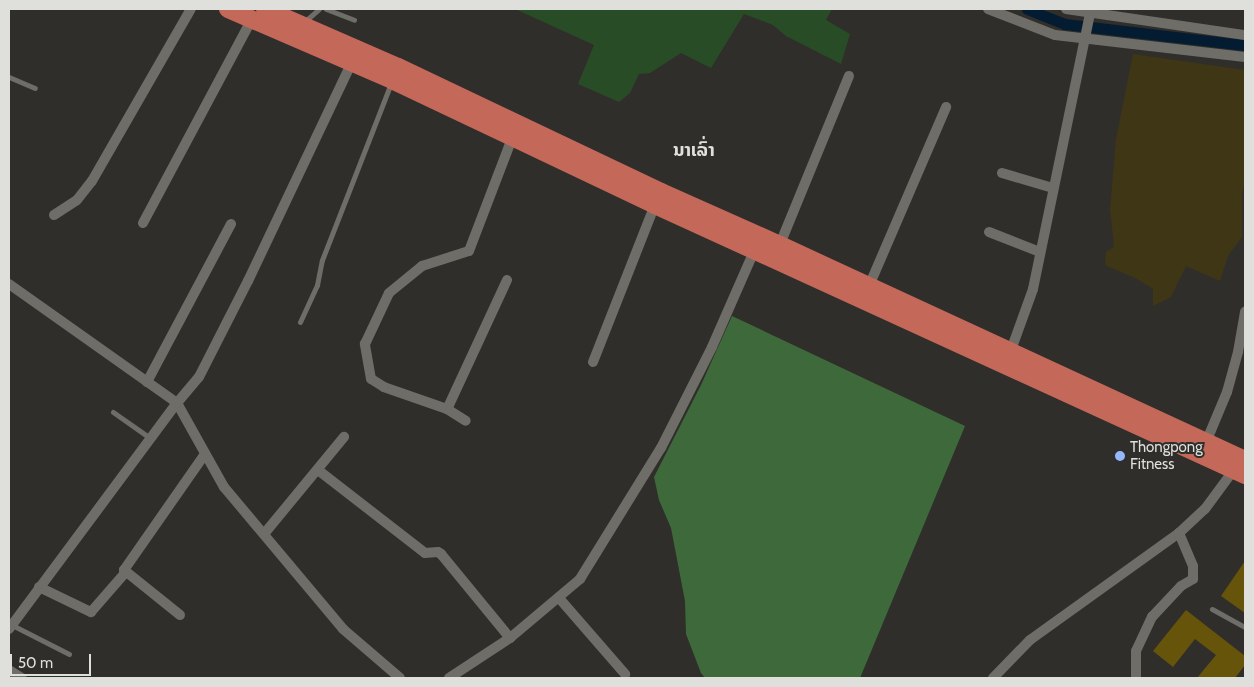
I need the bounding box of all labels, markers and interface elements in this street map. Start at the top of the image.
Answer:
district label: ນາເລົ່າ [673,139,715,161]
place label: Thongpong Fitness [1130,438,1203,473]
marker: Thongpong Fitness [1114,450,1126,462]
scale bar [12,644,94,676]
text: 50 m [18,654,53,672]

